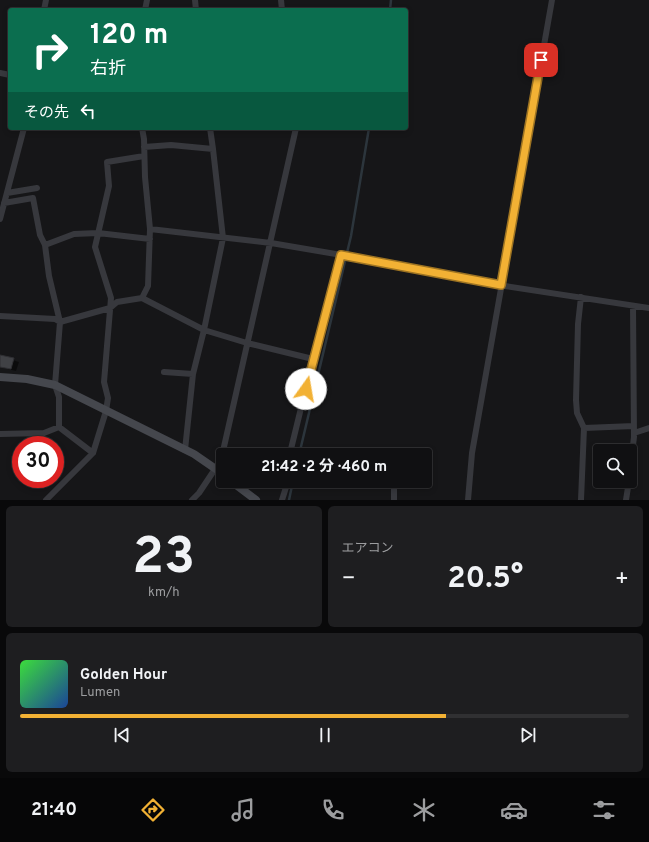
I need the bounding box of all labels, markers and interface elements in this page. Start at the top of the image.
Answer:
text: 120 m [90,18,168,54]
icon: right [24,24,76,76]
pin [524,43,558,77]
icon: arrive [530,49,552,71]
text: 右折 [90,58,126,81]
icon: left [77,100,99,122]
text: その先 [24,104,69,123]
position arrow [285,368,327,410]
speed limit sign: 30 [12,436,64,488]
map controls [593,444,637,488]
button: search [593,444,637,488]
text: 21:42 · 2 分 · 460 m [261,458,387,477]
text: 23 [132,526,195,592]
text: エアコン [342,541,394,557]
text: 20.5° [447,561,523,598]
text: − [342,566,356,593]
text: + [615,566,629,593]
text: km/h [148,585,180,601]
text: Golden Hour [80,666,167,685]
text: Lumen [80,685,120,701]
icon: previous [111,724,133,746]
icon: pause [314,724,336,746]
icon: next [517,724,539,746]
icon: directions [139,796,167,824]
icon: music [229,796,257,824]
icon: phone [319,796,347,824]
icon: climate [410,796,438,824]
icon: car [500,796,528,824]
icon: filters [590,796,618,824]
text: 21:40 [31,799,77,822]

